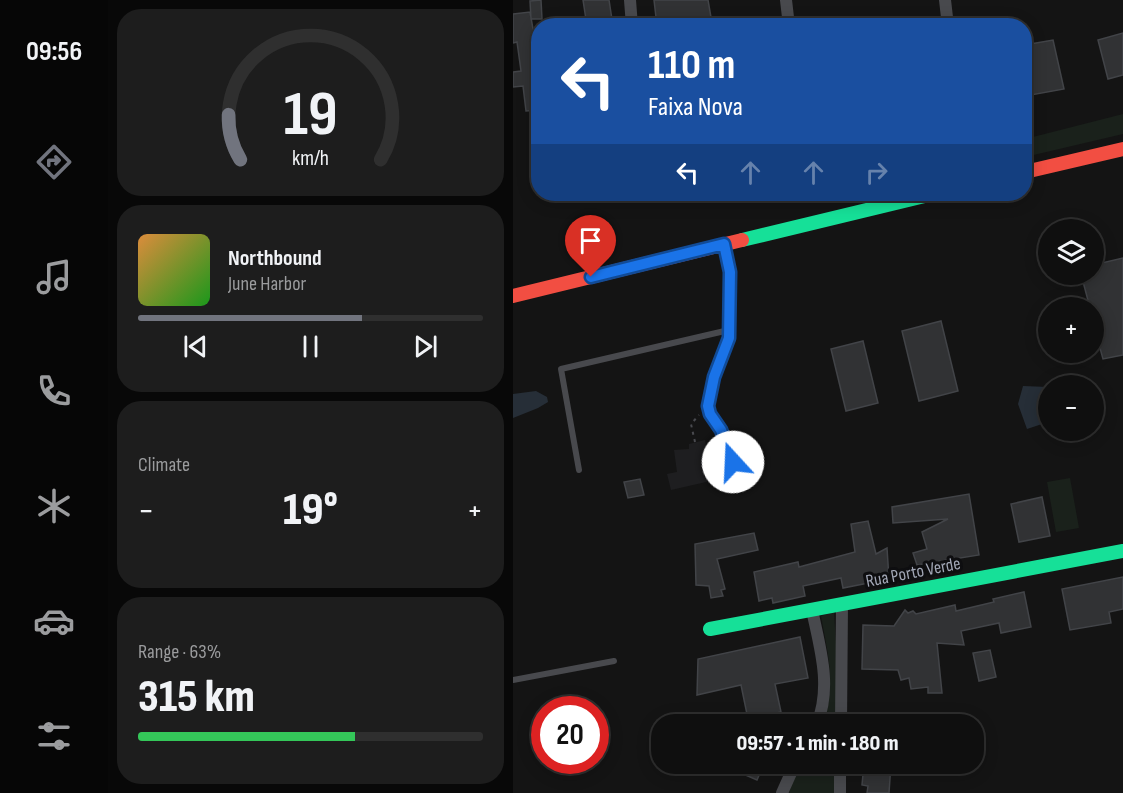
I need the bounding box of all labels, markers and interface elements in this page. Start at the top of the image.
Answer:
text: 09:56 [26,36,82,68]
text: 110 m [648,40,735,91]
icon: left [549,42,627,120]
text: 19 [283,78,338,153]
text: Faixa Nova [648,91,743,123]
icon: directions [33,141,75,183]
text: km/h [292,146,329,171]
icon: left [671,156,704,189]
icon: ahead [734,156,767,189]
icon: ahead [797,156,830,189]
icon: right [860,156,893,189]
pin [565,215,616,277]
map controls [1038,219,1104,441]
button: layers [1038,219,1104,285]
icon: arrive [574,224,607,257]
text: Northbound [228,245,322,272]
icon: music [33,256,75,298]
text: June Harbor [228,272,306,296]
button: + [1038,297,1104,363]
icon: previous [179,330,212,363]
icon: pause [294,330,327,363]
icon: next [409,330,442,363]
icon: phone [33,370,75,412]
button: − [1038,375,1104,441]
position arrow [701,430,765,494]
text: Climate [138,453,190,477]
text: 19° [283,483,338,538]
icon: climate [33,485,75,527]
text: − [138,491,154,531]
text: + [467,491,483,531]
street label: Rua Porto Verde [864,553,962,592]
icon: car [33,600,75,642]
text: Range · 63% [138,640,221,664]
text: 315 km [138,670,255,725]
speed limit sign: 20 [531,696,609,774]
icon: filters [33,715,75,757]
text: 09:57 · 1 min · 180 m [736,730,899,757]

